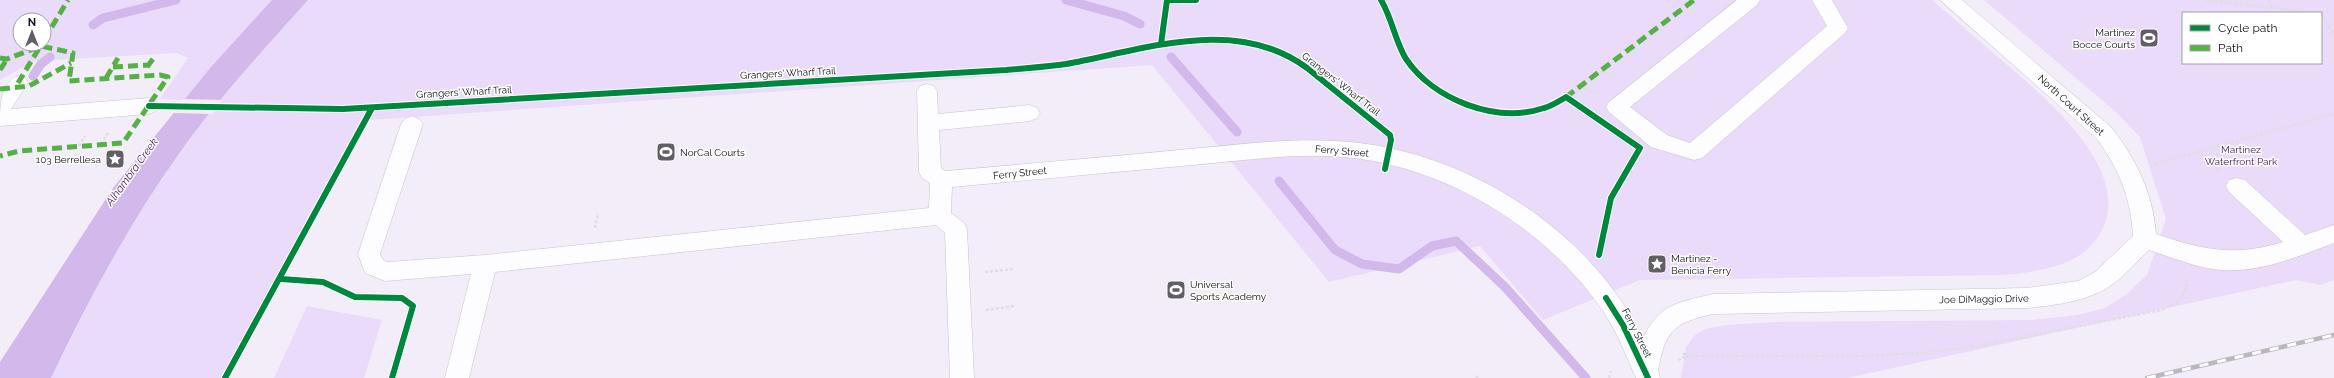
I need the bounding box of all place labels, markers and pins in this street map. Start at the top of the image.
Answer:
place label: Martinez Bocce Courts [2073,27,2135,50]
sports icon: Martinez Bocce Courts [2138,27,2160,49]
sports icon: NorCal Courts [655,141,677,163]
place label: NorCal Courts [680,147,745,158]
place icon: 103 Berrellesa [104,148,126,170]
place label: 103 Berrellesa [36,154,101,165]
place icon: Martinez - Benicia Ferry [1646,253,1668,275]
place label: Martinez - Benicia Ferry [1671,253,1732,276]
sports icon: Universal Sports Academy [1165,279,1187,301]
place label: Universal Sports Academy [1190,279,1267,302]

